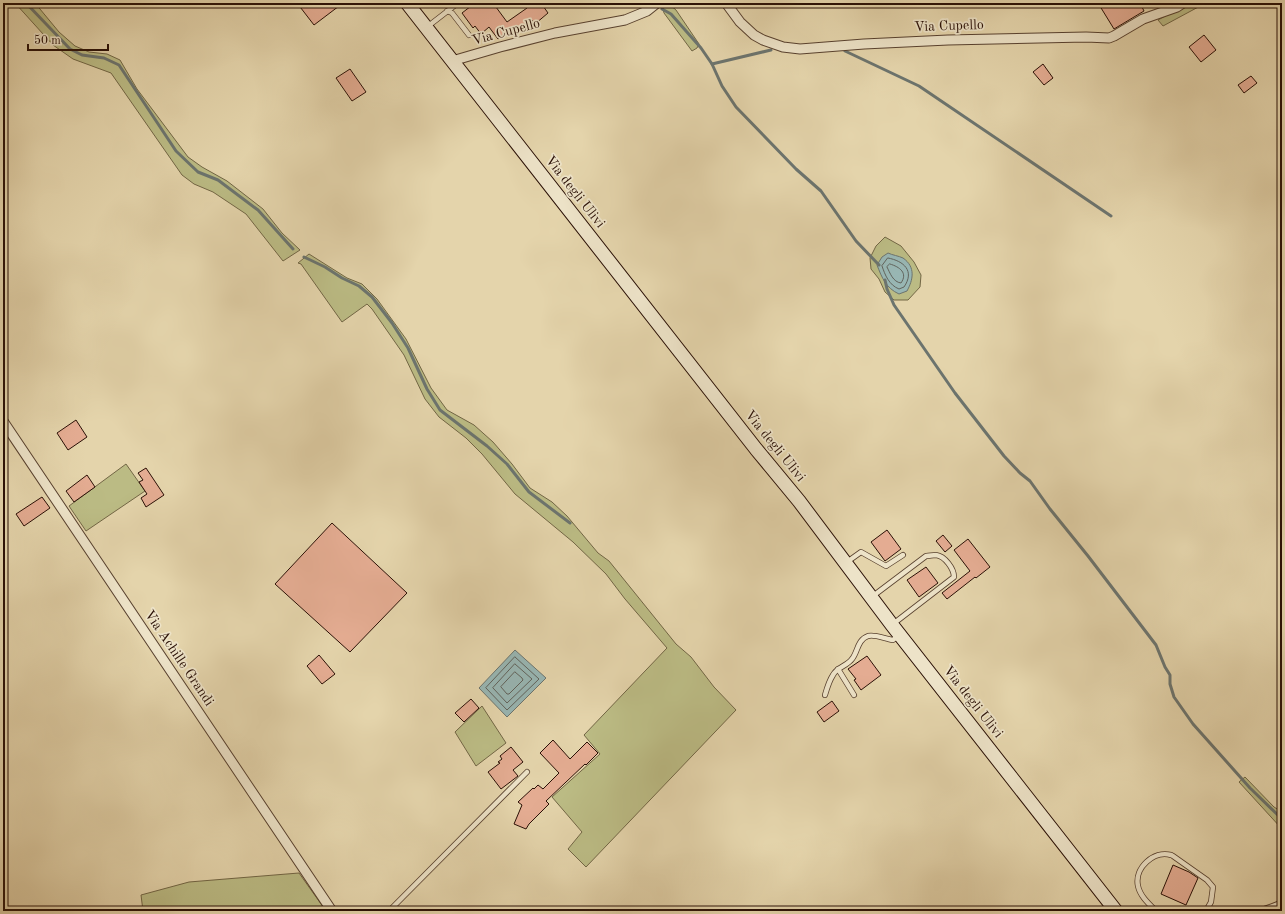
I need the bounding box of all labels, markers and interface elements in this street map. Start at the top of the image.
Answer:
street label: Via Cupello [470,16,542,48]
street label: Via Cupello [914,18,984,34]
scale bar [28,26,108,52]
text: 50 m [34,34,61,47]
street label: Via degli Ulivi [543,153,608,231]
street label: Via degli Ulivi [742,408,808,484]
street label: Via Achille Grandi [142,608,216,709]
street label: Via degli Ulivi [941,663,1006,741]

